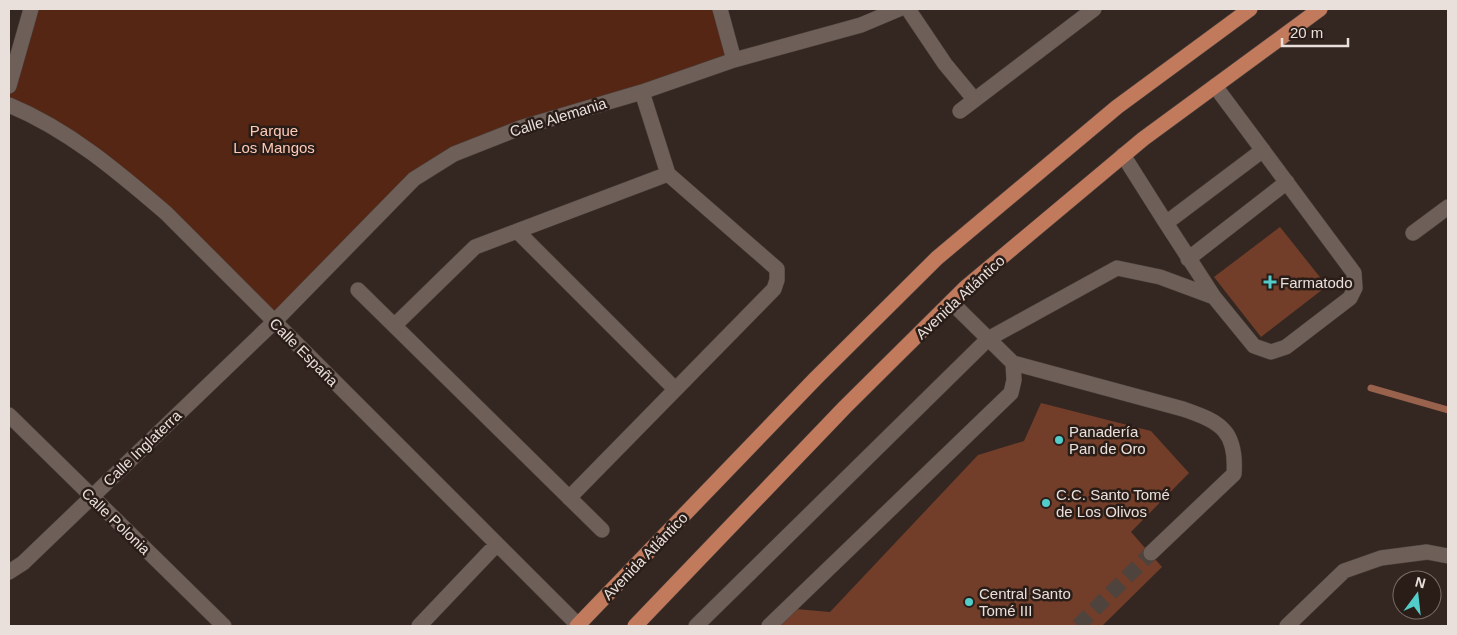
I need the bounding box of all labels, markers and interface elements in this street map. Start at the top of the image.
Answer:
scale bar [1282,15,1348,47]
text: 20 m [1290,24,1323,41]
street label: Calle Alemania [508,94,609,140]
park label: Parque Los Mangos [233,122,315,156]
street label: Avenida Atlántico [912,252,1008,342]
place label: Farmatodo [1280,274,1353,291]
marker: Farmatodo [1264,276,1276,288]
street label: Calle España [266,314,342,390]
street label: Calle Inglaterra [100,406,185,489]
place label: Panadería Pan de Oro [1069,423,1146,457]
marker: Panadería Pan de Oro [1053,434,1065,446]
street label: Calle Polonia [78,484,154,558]
place label: C.C. Santo Tomé de Los Olivos [1056,486,1170,520]
marker: C.C. Santo Tomé de Los Olivos [1040,497,1052,509]
street label: Avenida Atlántico [599,509,691,603]
north arrow [1392,570,1442,620]
text: N [1413,573,1427,591]
place label: Central Santo Tomé III [979,585,1071,619]
marker: Central Santo Tomé III [963,596,975,608]

